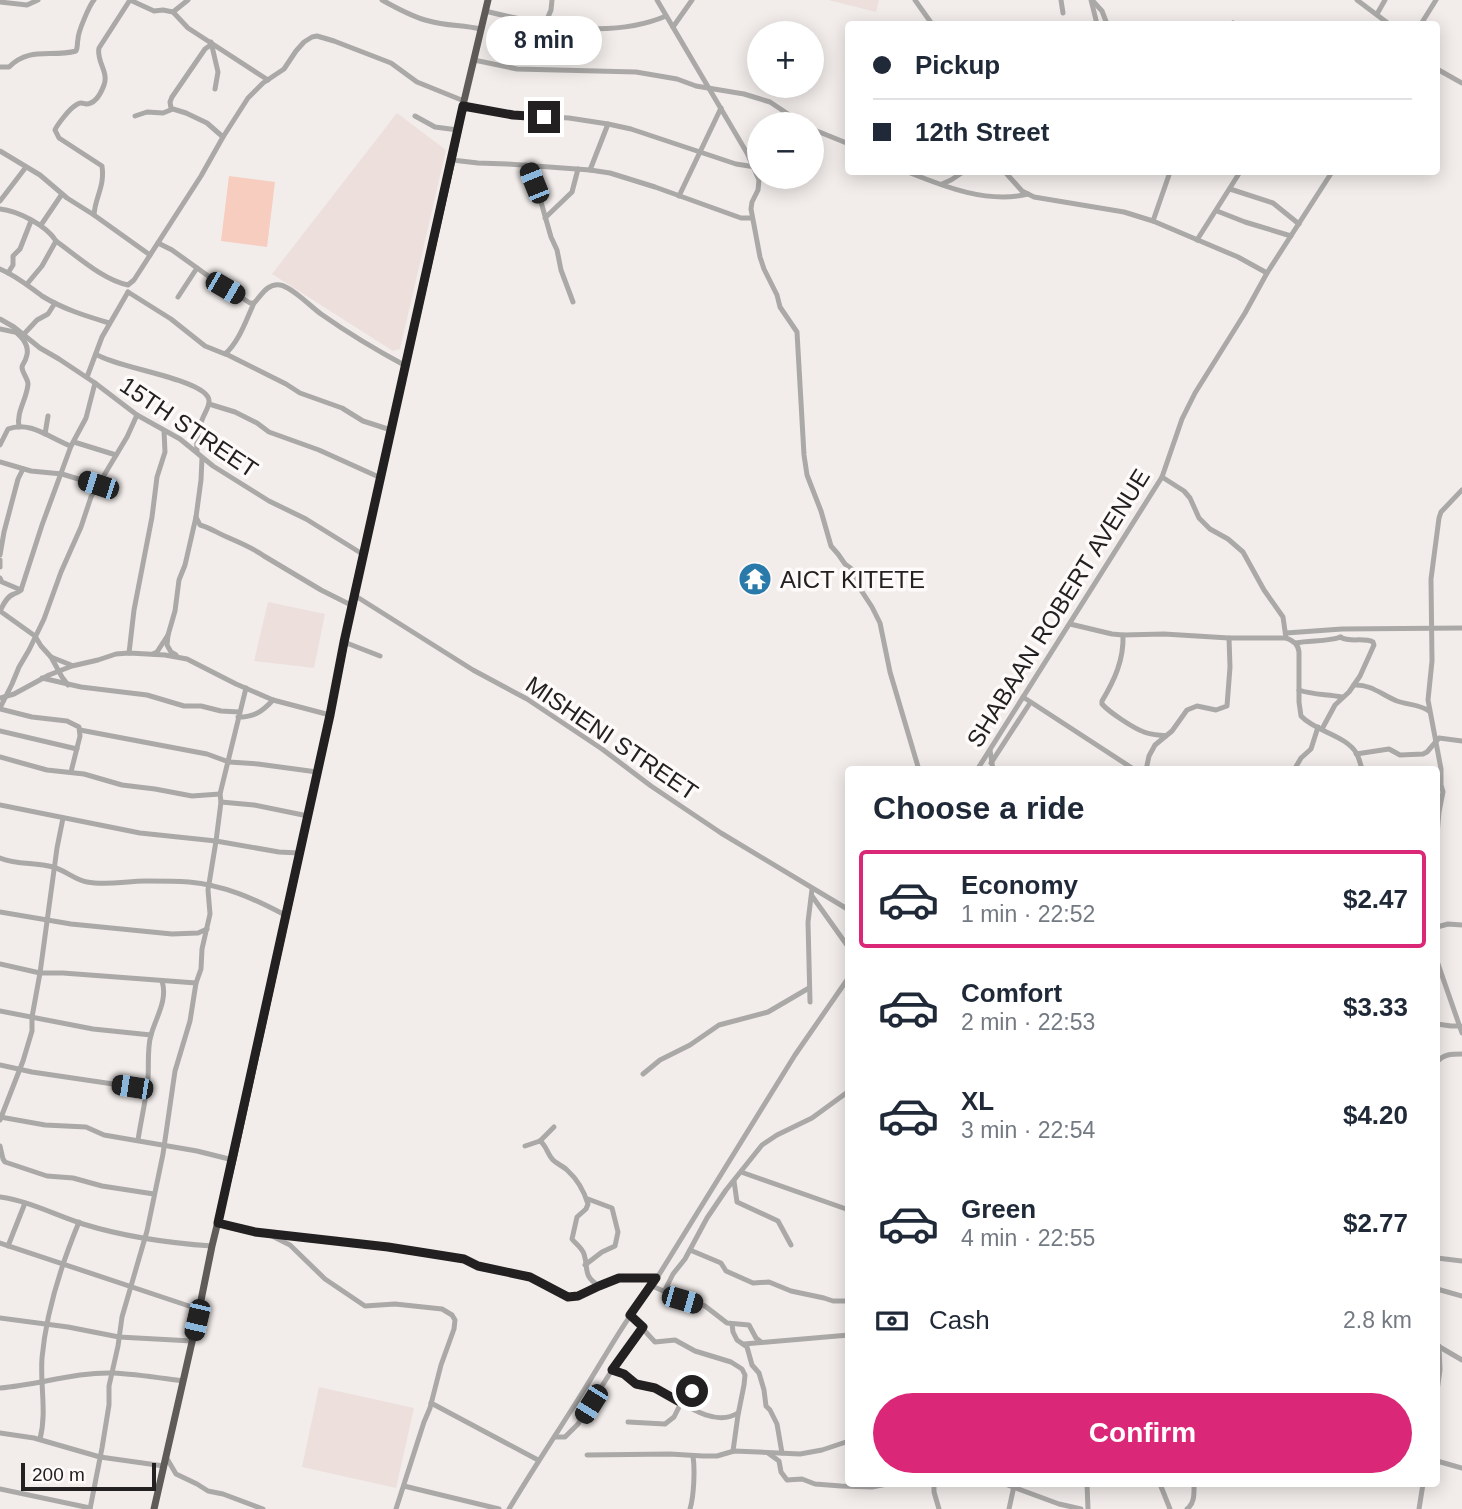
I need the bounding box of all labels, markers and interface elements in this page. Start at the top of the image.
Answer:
callout: 8 min [486,16,602,64]
map controls [747,21,824,189]
button: + [747,21,824,98]
text: 8 min [514,27,574,53]
text: Pickup [915,50,1000,80]
route end [528,101,560,133]
button: − [747,112,824,189]
text: 12th Street [915,117,1049,147]
car [517,160,552,206]
car [202,268,249,308]
street label: 15TH STREET [115,371,263,483]
street label: SHABAAN ROBERT AVENUE [961,464,1155,752]
car [75,469,122,501]
temple icon: AICT KITETE [736,560,774,598]
place label: AICT KITETE [780,566,925,593]
street label: MISHENI STREET [521,671,703,806]
text: Choose a ride [873,790,1085,826]
icon: car [877,868,940,931]
text: Economy [961,870,1078,900]
text: $2.47 [1343,884,1408,914]
text: 1 min · 22:52 [961,901,1095,927]
icon: car [877,976,940,1039]
text: Comfort [961,978,1062,1008]
text: $3.33 [1343,992,1408,1022]
text: 2 min · 22:53 [961,1009,1095,1035]
car [110,1073,155,1101]
icon: car [877,1084,940,1147]
text: XL [961,1086,994,1116]
text: $4.20 [1343,1100,1408,1130]
text: 3 min · 22:54 [961,1117,1095,1143]
icon: car [877,1192,940,1255]
text: Green [961,1194,1036,1224]
text: $2.77 [1343,1208,1408,1238]
text: 4 min · 22:55 [961,1225,1095,1251]
car [659,1284,706,1316]
car [183,1297,212,1343]
icon: cash [873,1302,911,1340]
text: Cash [929,1305,990,1335]
text: 2.8 km [1343,1307,1412,1333]
route start [676,1375,708,1407]
car [571,1381,612,1427]
button: Confirm [873,1393,1412,1473]
scale bar [21,1460,156,1492]
text: 200 m [32,1464,85,1485]

